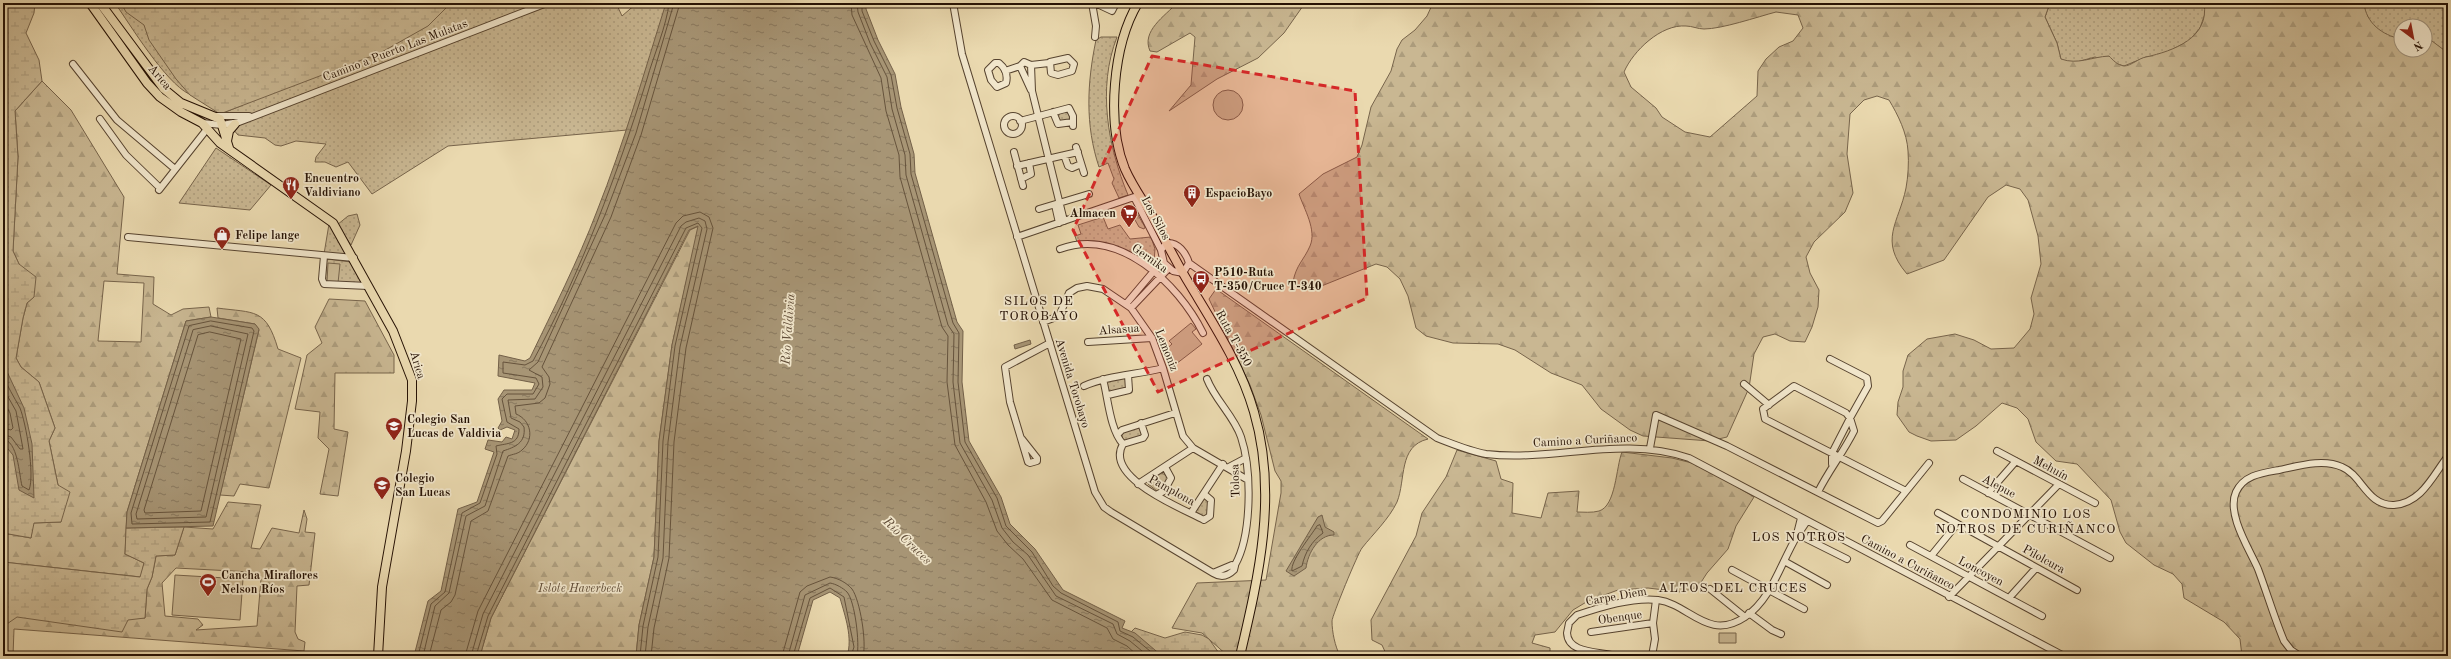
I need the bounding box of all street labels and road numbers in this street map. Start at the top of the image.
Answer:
street label: Camino a Puerto Las Mulatas [321,18,469,84]
street label: Arica [145,63,173,92]
street label: Los Silos [1139,195,1172,242]
street label: Gernika [1129,242,1170,276]
street label: Ruta T-350 [1213,308,1254,369]
street label: Alsasua [1098,323,1140,337]
street label: Lemoniz [1152,328,1180,373]
street label: Avenida Torobayo [1053,337,1091,430]
street label: Arica [407,350,427,381]
street label: Camino a Curiñanco [1533,432,1638,450]
street label: Mehuín [2031,455,2071,483]
street label: Tolosa [1229,464,1243,498]
street label: Pamplona [1146,473,1197,508]
street label: Alepue [1980,473,2018,501]
street label: Camino a Curiñanco [1859,533,1957,593]
street label: Pilolcura [2020,543,2067,576]
street label: Loncoyen [1956,555,2006,589]
street label: Carpe Diem [1585,586,1648,608]
street label: Obenque [1597,609,1643,627]

